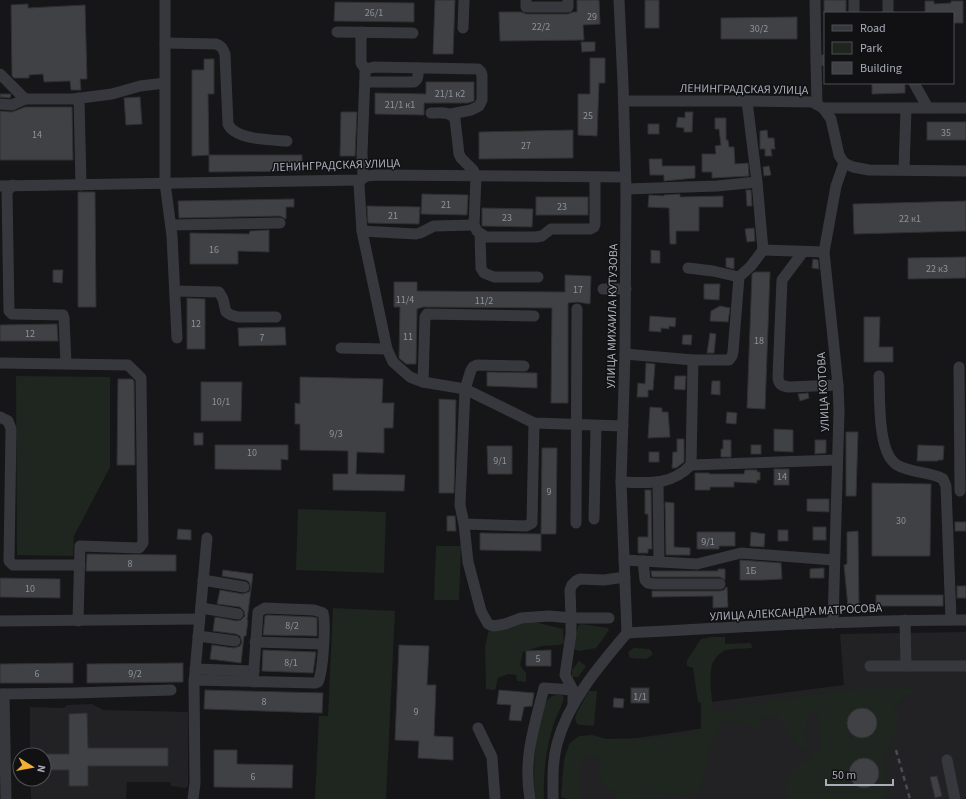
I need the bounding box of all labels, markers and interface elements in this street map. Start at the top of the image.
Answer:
house number: 26/1 [365,6,383,20]
house number: 29 [587,10,597,24]
legend [824,12,954,84]
house number: 22/2 [532,20,550,34]
text: Road [860,20,886,37]
house number: 30/2 [750,22,768,36]
text: Park [860,40,882,57]
text: Building [860,60,902,77]
street label: ЛЕНИНГРАДСКАЯ УЛИЦА [680,80,809,99]
house number: 21/1 к2 [435,87,465,101]
house number: 21/1 к1 [385,98,415,112]
house number: 25 [583,109,593,123]
house number: 35 [941,126,951,140]
house number: 14 [32,128,42,142]
house number: 27 [521,139,531,153]
street label: ЛЕНИНГРАДСКАЯ УЛИЦА [271,155,401,176]
house number: 21 [441,198,451,212]
house number: 23 [557,200,567,214]
house number: 21 [388,209,398,223]
house number: 23 [502,211,512,225]
house number: 22 к1 [899,212,921,226]
house number: 16 [209,243,219,257]
street label: УЛИЦА МИХАИЛА КУТУЗОВА [603,243,622,389]
house number: 22 к3 [926,262,948,276]
house number: 17 [573,283,583,297]
house number: 11/4 [396,293,414,307]
house number: 11/2 [475,294,493,308]
house number: 12 [191,317,201,331]
house number: 12 [25,327,35,341]
house number: 11 [403,330,413,344]
house number: 7 [260,331,265,345]
house number: 18 [754,334,764,348]
street label: УЛИЦА КОТОВА [813,351,834,432]
house number: 10/1 [212,395,230,409]
house number: 9/3 [329,427,343,441]
house number: 10 [247,446,257,460]
house number: 9/1 [493,454,507,468]
house number: 14 [777,470,787,484]
house number: 9 [547,485,552,499]
house number: 30 [896,514,906,528]
house number: 9/1 [701,535,715,549]
house number: 8 [128,557,133,571]
house number: 1Б [746,564,757,578]
house number: 10 [25,582,35,596]
street label: УЛИЦА АЛЕКСАНДРА МАТРОСОВА [709,599,883,626]
house number: 8/2 [285,619,299,633]
house number: 5 [536,652,541,666]
house number: 8/1 [284,656,298,670]
house number: 6 [35,667,40,681]
house number: 9/2 [128,667,142,681]
house number: 1/1 [633,690,647,704]
house number: 8 [262,695,267,709]
house number: 9 [414,705,419,719]
north arrow [12,747,52,787]
scale bar [826,761,893,787]
text: N [33,764,49,774]
text: 50 m [832,767,856,784]
house number: 6 [251,770,256,784]

